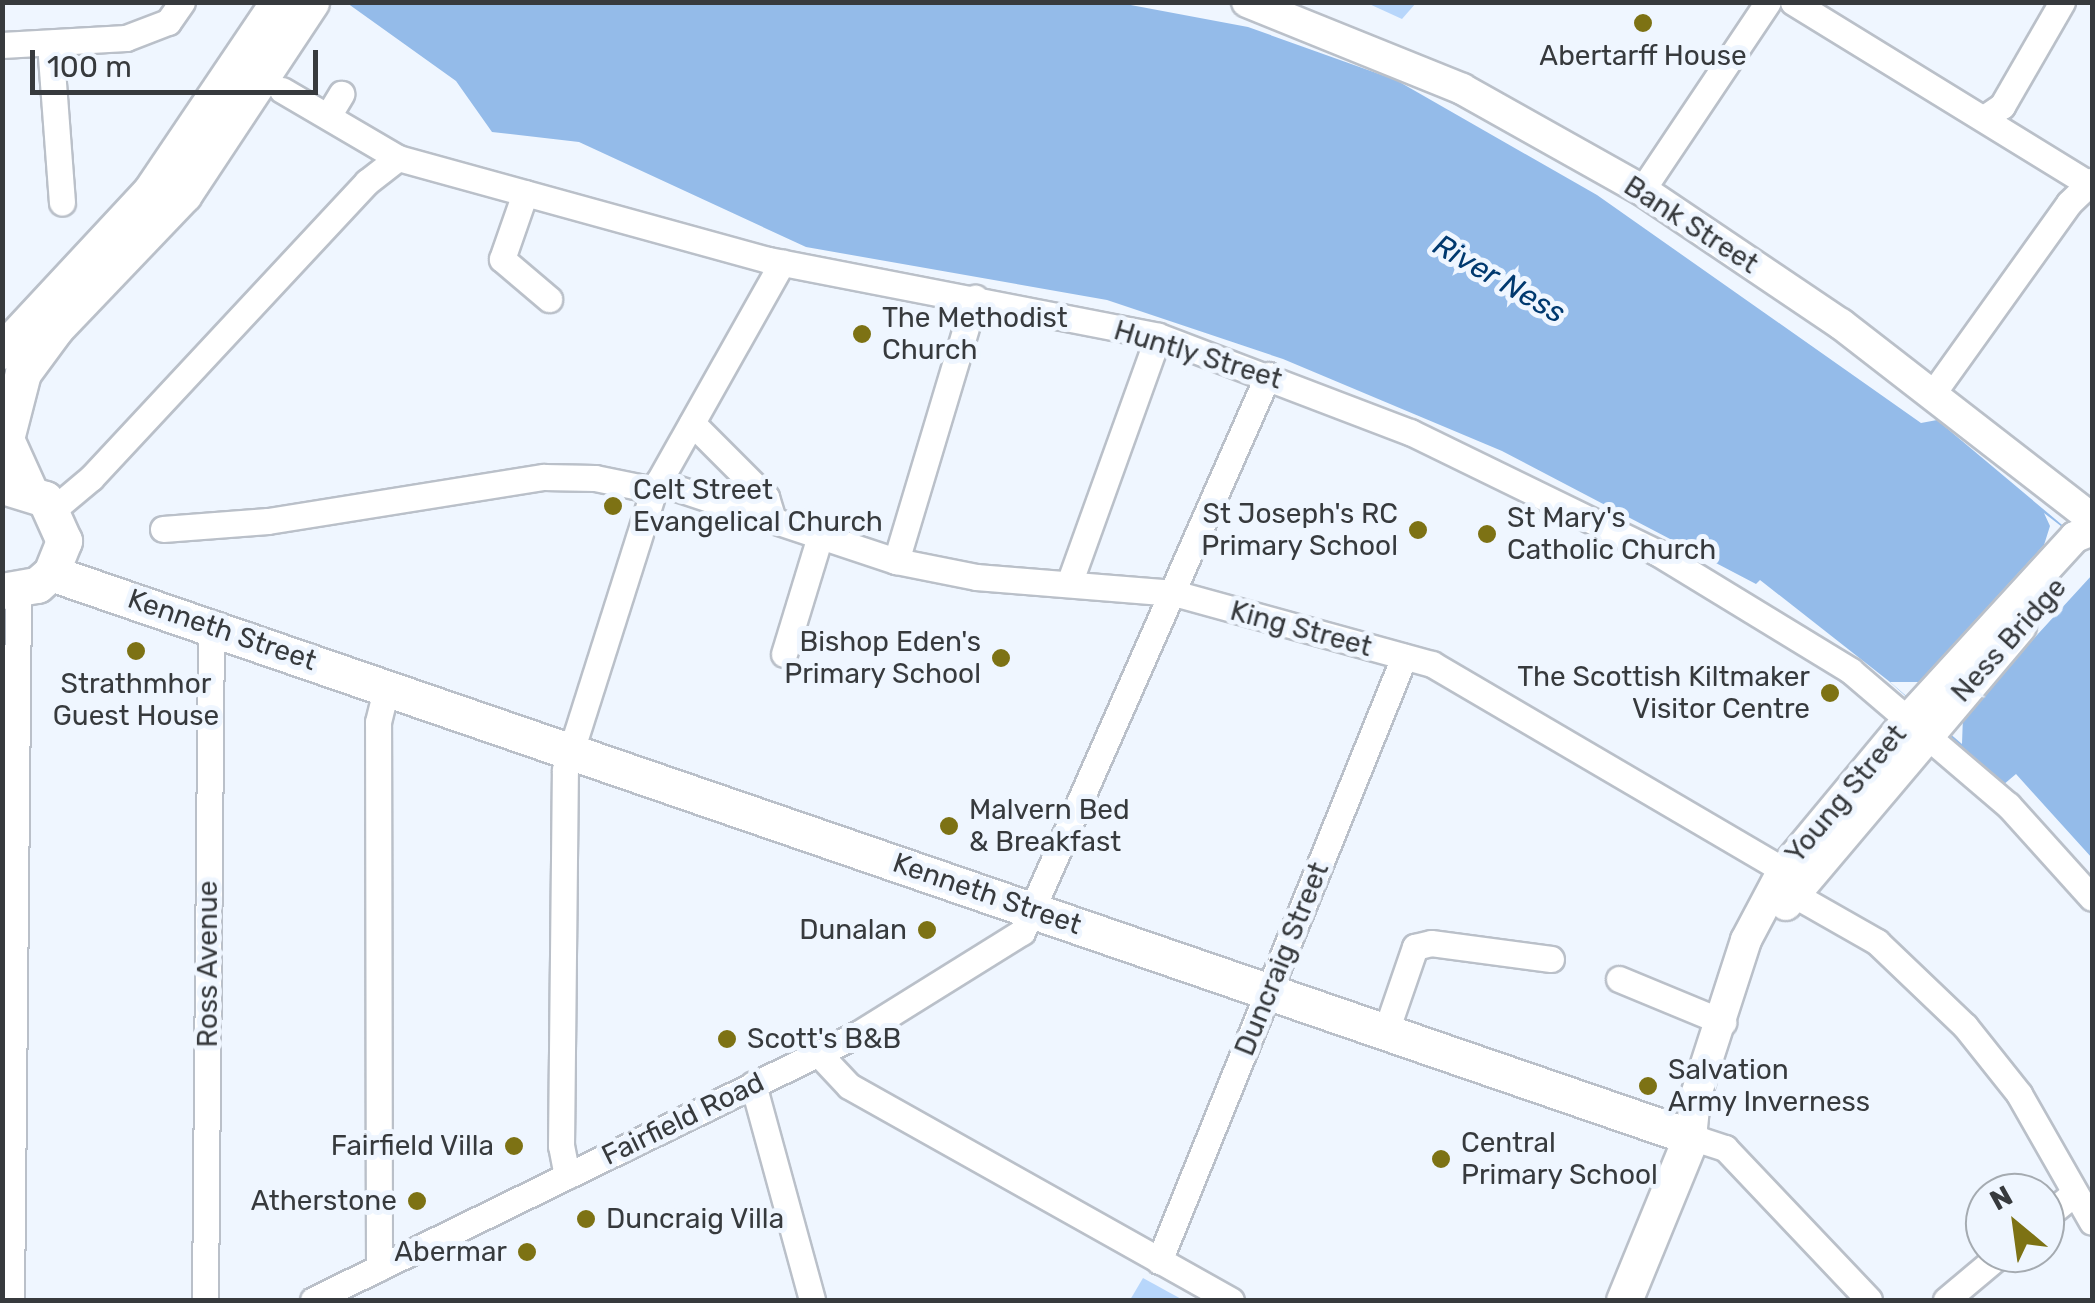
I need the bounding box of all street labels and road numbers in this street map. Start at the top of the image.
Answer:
street label: Bank Street [1618,169,1764,281]
street label: Huntly Street [1110,313,1286,397]
street label: Ness Bridge [1944,571,2074,709]
street label: Kenneth Street [123,582,321,678]
street label: King Street [1227,594,1375,664]
street label: Young Street [1778,718,1914,870]
street label: Kenneth Street [888,846,1086,942]
street label: Duncraig Street [1228,857,1336,1061]
street label: Ross Avenue [191,880,225,1048]
street label: Fairfield Road [596,1065,770,1173]

